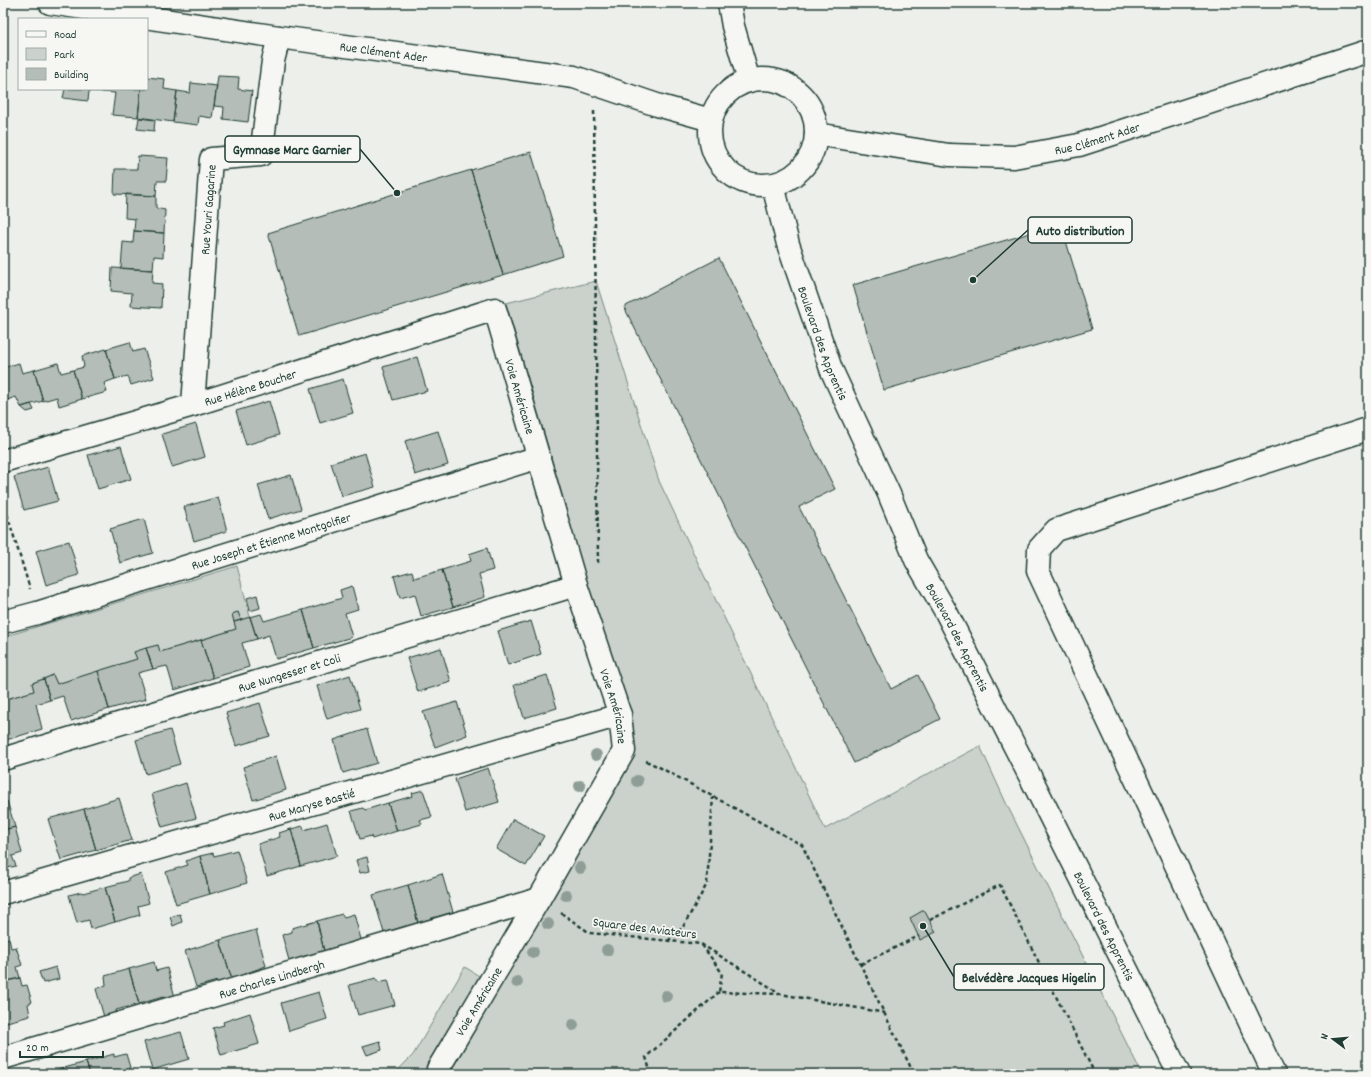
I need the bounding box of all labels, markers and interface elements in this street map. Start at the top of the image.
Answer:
legend [18,18,148,90]
text: Road [54,27,76,44]
street label: Rue Clément Ader [338,38,428,69]
text: Park [54,47,75,64]
text: Building [54,67,89,84]
street label: Rue Clément Ader [1053,119,1143,161]
callout: Gymnase Marc Garnier [225,136,360,162]
text: Gymnase Marc Garnier [233,141,352,161]
street label: Rue Youri Gagarine [197,164,223,256]
callout: Auto distribution [1028,217,1132,243]
text: Auto distribution [1036,222,1125,242]
street label: Boulevard des Apprentis [791,284,851,404]
street label: Voie Américaine [498,357,538,437]
street label: Rue Hélène Boucher [202,366,300,413]
street label: Rue Joseph et Étienne Montgolfier [189,509,354,576]
street label: Boulevard des Apprentis [919,580,992,696]
street label: Rue Nungesser et Coli [236,650,344,699]
street label: Voie Américaine [593,667,630,745]
street label: Rue Maryse Bastié [267,785,358,828]
street label: Boulevard des Apprentis [1067,869,1138,985]
street label: Square des Aviateurs [592,914,698,945]
street label: Rue Charles Lindbergh [217,956,327,1005]
street label: Voie Américaine [452,964,508,1040]
callout: Belvédère Jacques Higelin [954,964,1104,990]
text: Belvédère Jacques Higelin [962,969,1097,989]
north arrow [1313,1019,1353,1059]
text: N [1317,1031,1334,1042]
scale bar [20,1033,103,1059]
text: 20 m [26,1040,49,1057]

